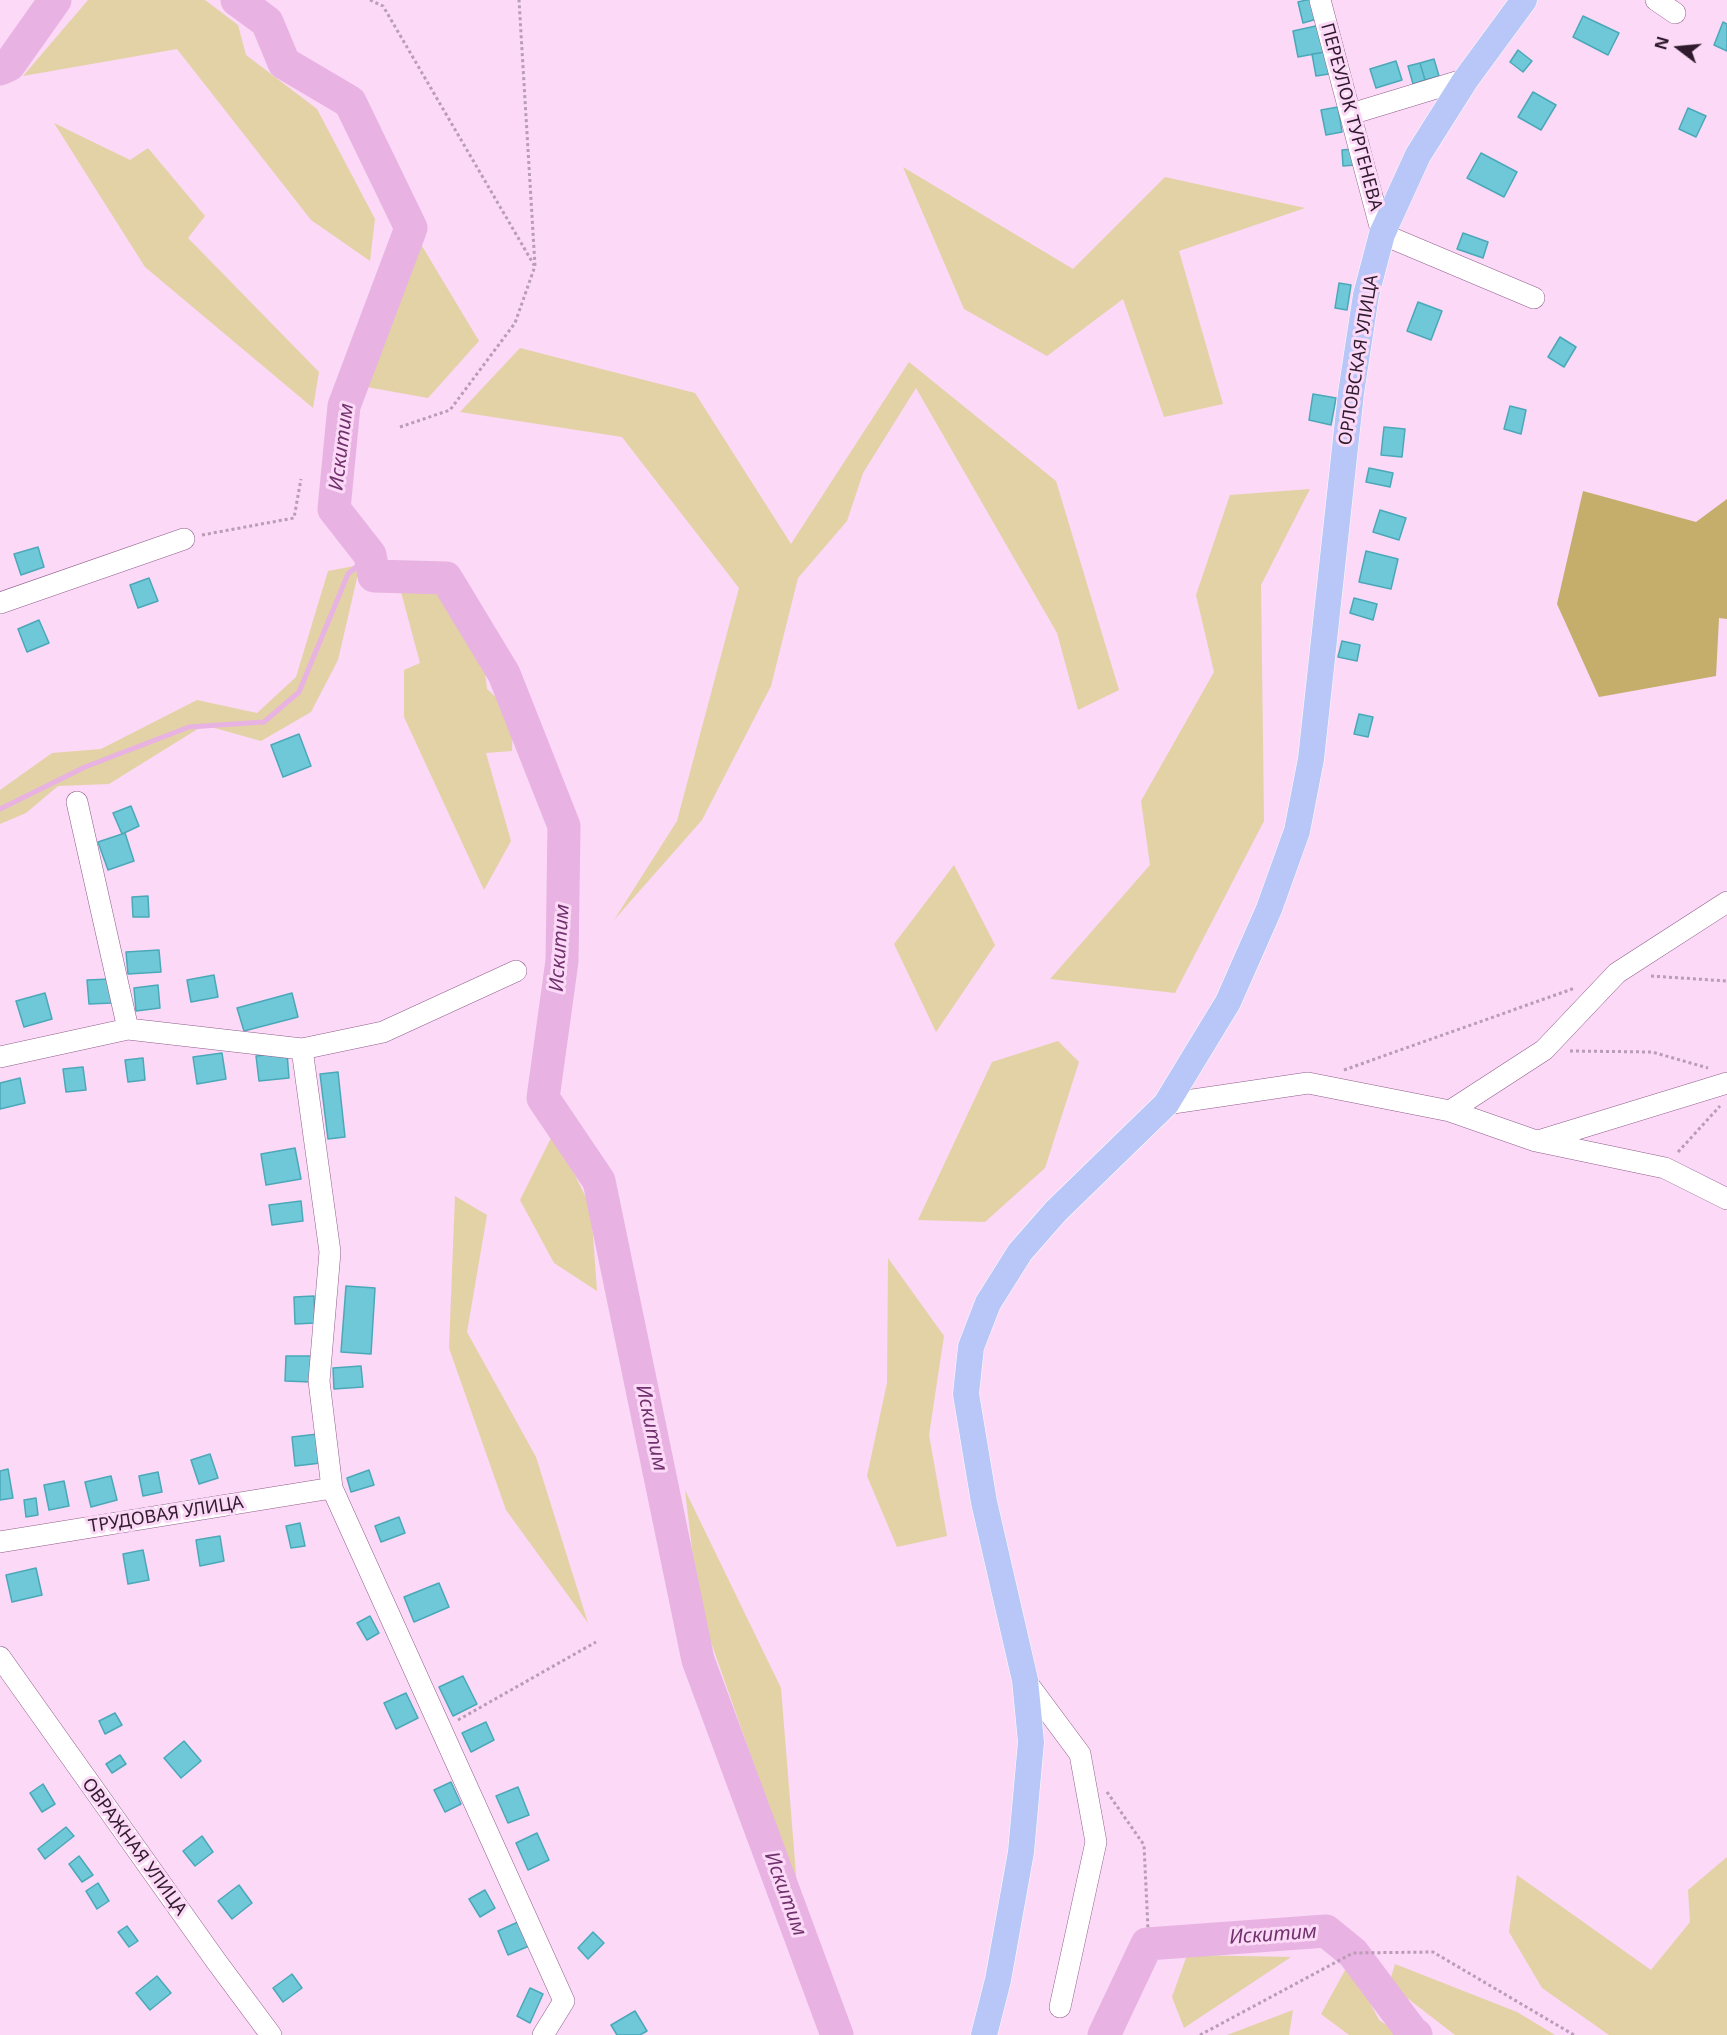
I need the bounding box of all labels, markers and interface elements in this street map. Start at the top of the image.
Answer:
north arrow [1649,18,1709,78]
street label: ПЕРЕУЛОК ТУРГЕНЕВА [1316,21,1386,213]
text: N [1649,34,1674,52]
street label: ОРЛОВСКАЯ УЛИЦА [1335,273,1383,447]
water label: Искитим [325,402,359,492]
water label: Искитим [545,903,575,993]
water label: Искитим [630,1383,672,1473]
street label: ТРУДОВАЯ УЛИЦА [87,1492,245,1538]
street label: ОВРАЖНАЯ УЛИЦА [77,1774,191,1920]
water label: Искитим [759,1849,811,1939]
water label: Искитим [1228,1920,1318,1950]

